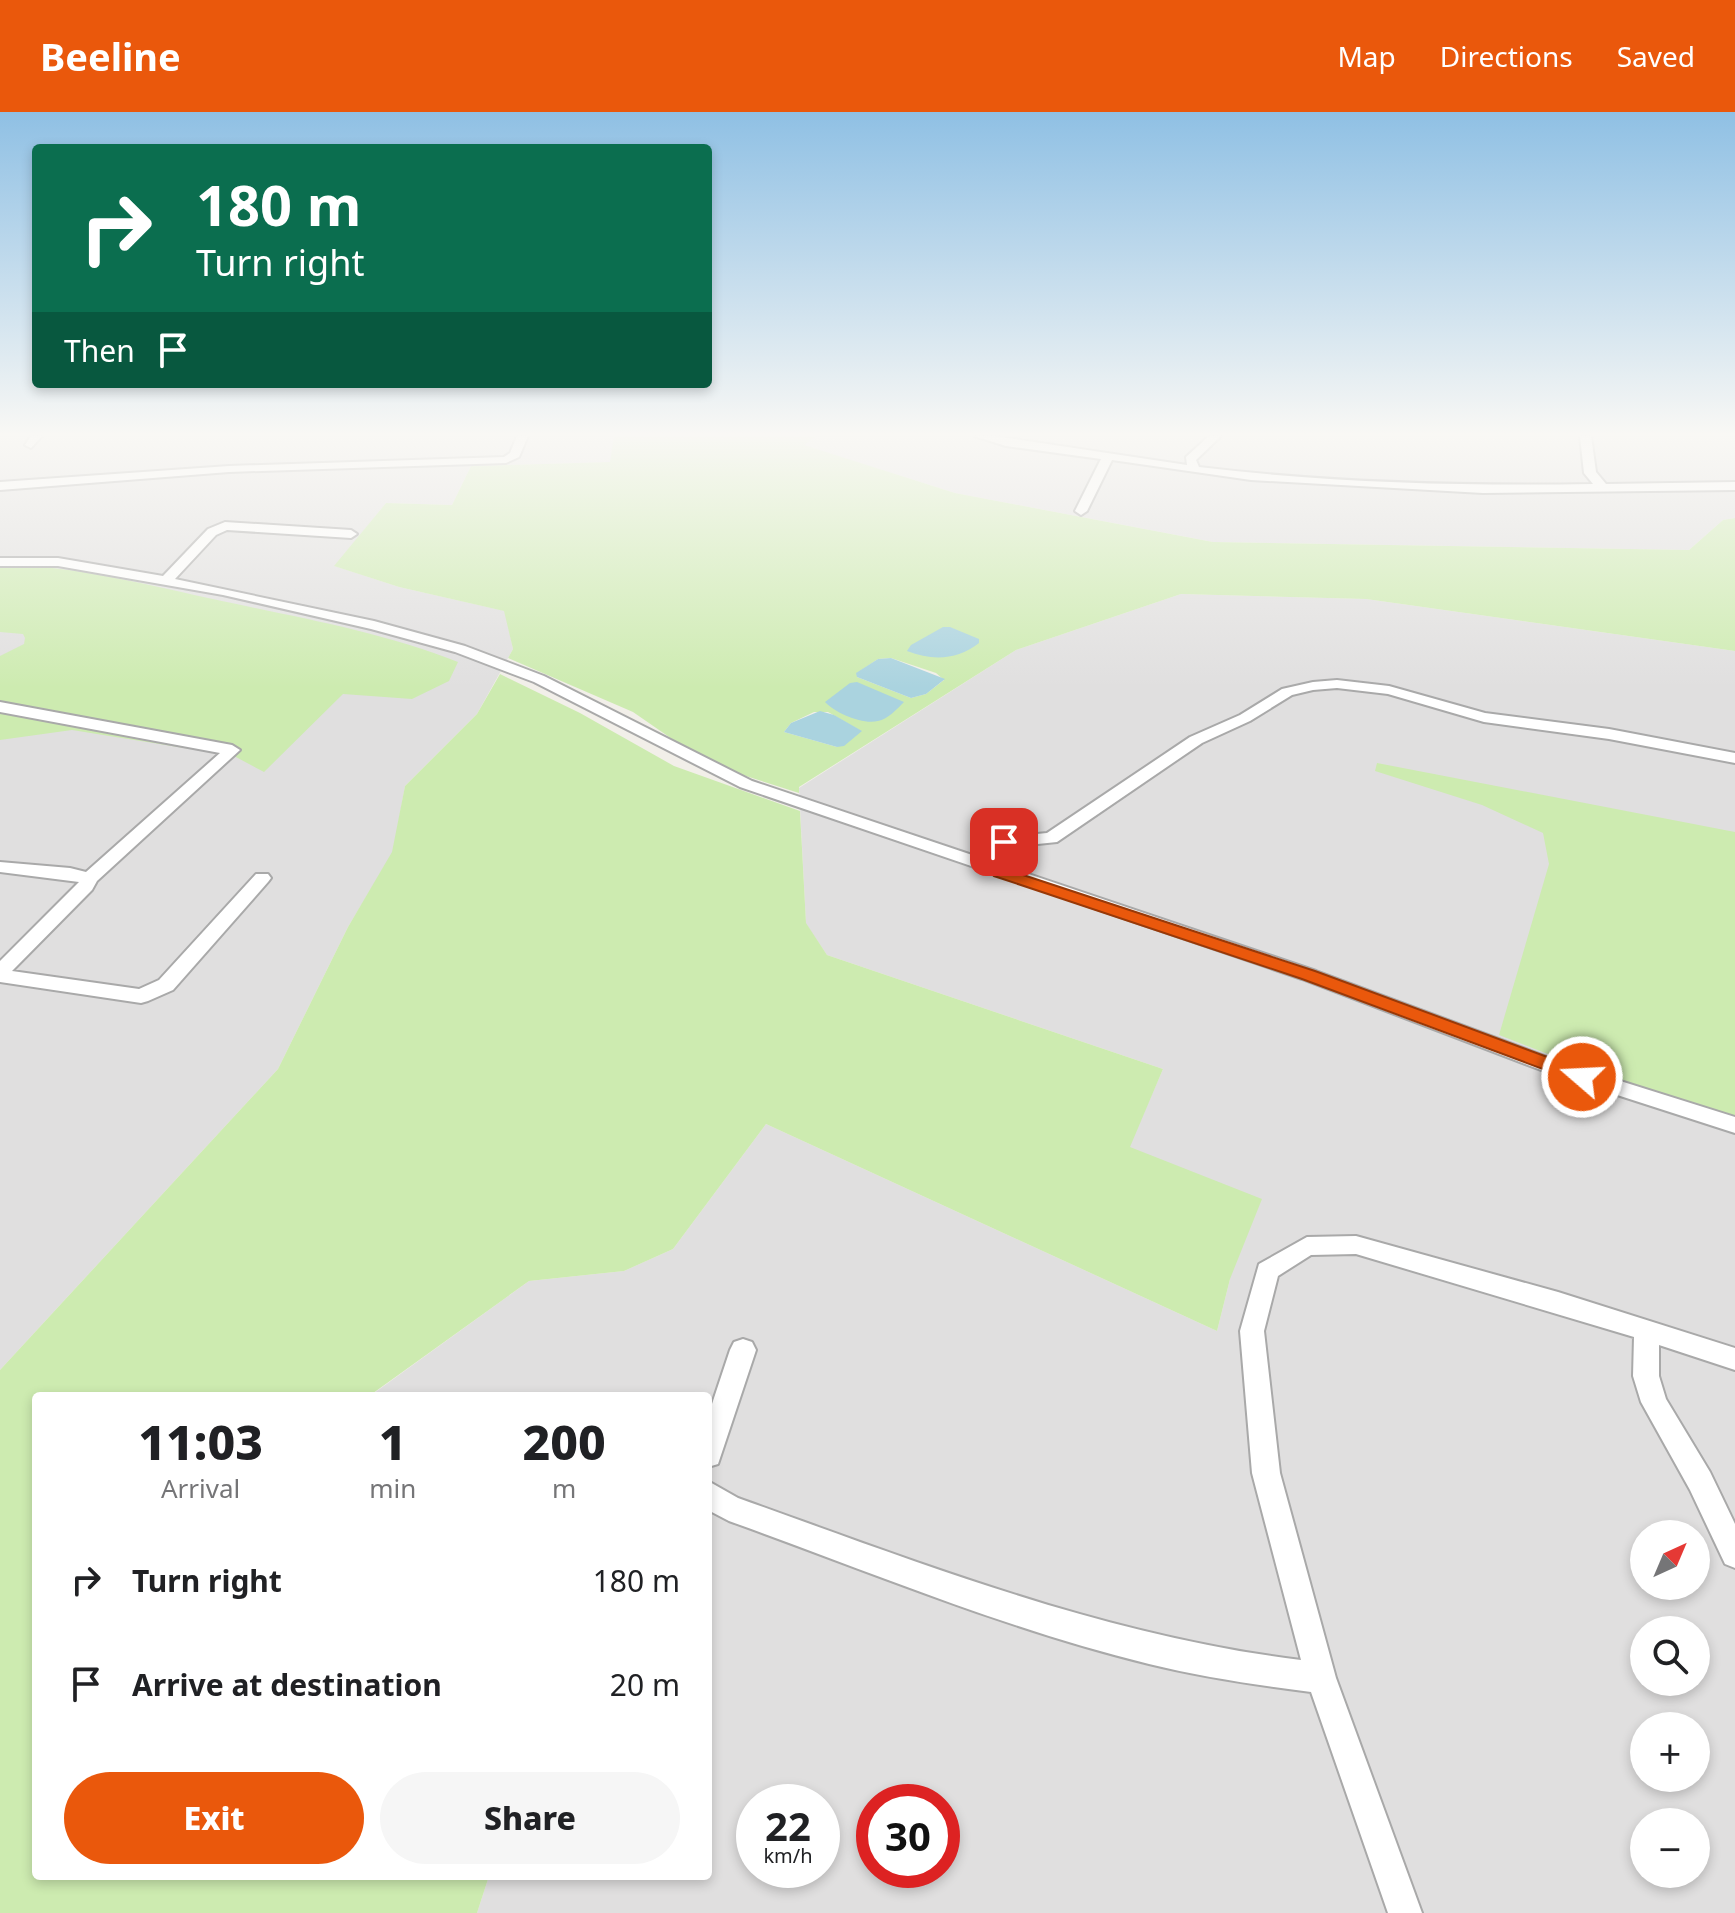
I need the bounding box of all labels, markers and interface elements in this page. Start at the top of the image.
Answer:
text: Beeline [40,30,181,82]
text: Map [1337,37,1396,75]
text: Directions [1440,37,1573,75]
text: Saved [1617,37,1695,75]
text: 180 m [196,166,361,242]
icon: right [64,176,168,280]
text: Turn right [196,238,364,287]
icon: arrive [151,328,195,372]
text: Then [64,330,135,371]
pin [970,808,1038,876]
icon: arrive [982,820,1026,864]
position arrow [1540,1035,1624,1119]
text: 11:03 [138,1409,263,1474]
text: 1 [379,1409,407,1474]
text: 200 [523,1409,606,1474]
text: Arrival [161,1470,240,1506]
text: min [369,1470,416,1506]
text: m [552,1470,576,1506]
north arrow [1630,1520,1710,1600]
map controls [1630,1520,1710,1888]
icon: right [64,1558,108,1602]
text: Turn right [132,1560,282,1601]
text: 180 m [593,1560,680,1601]
button: search [1630,1616,1710,1696]
icon: arrive [64,1662,108,1706]
text: Arrive at destination [132,1664,442,1705]
text: 20 m [610,1664,680,1705]
button: + [1630,1712,1710,1792]
button: Exit [64,1772,364,1864]
button: Share [380,1772,680,1864]
speed limit sign: 30 [856,1784,960,1888]
text: 22 [765,1798,811,1853]
button: − [1630,1808,1710,1888]
text: km/h [763,1842,813,1869]

